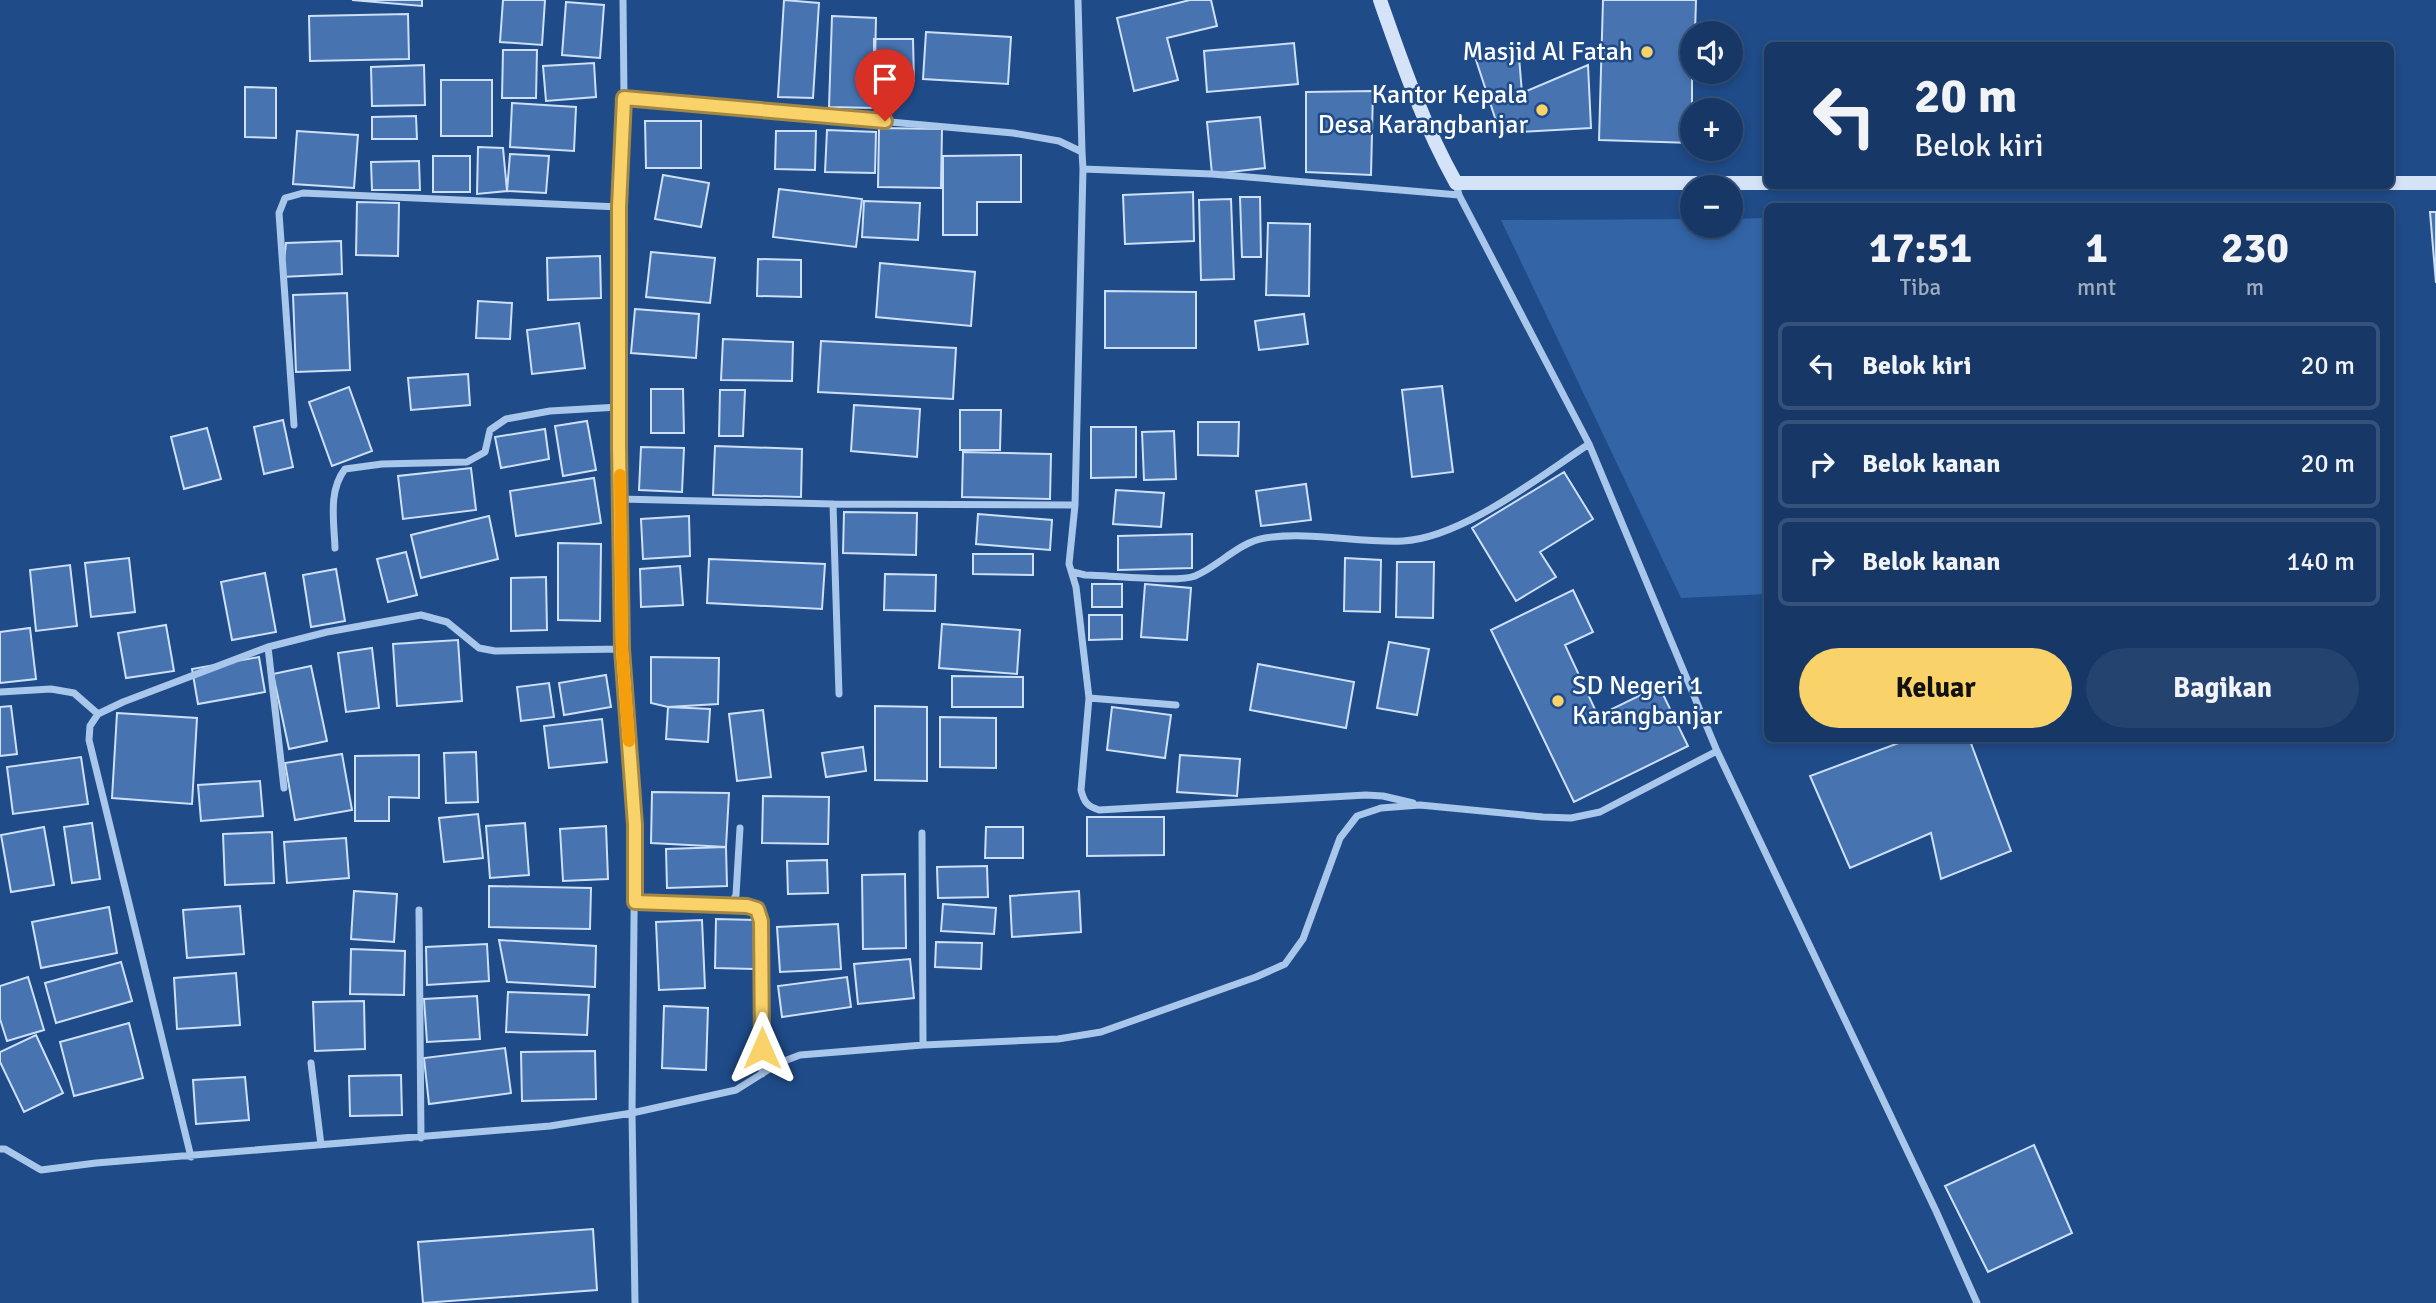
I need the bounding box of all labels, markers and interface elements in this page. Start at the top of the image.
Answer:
map controls [1680,21,1743,238]
button: sound [1680,21,1743,84]
place label: Masjid Al Fatah [1463,36,1633,68]
marker: Masjid Al Fatah [1639,44,1655,60]
pin [855,49,915,121]
icon: arrive [866,60,904,98]
text: 20 m [1914,66,2017,126]
icon: left [1799,70,1890,161]
place label: Kantor Kepala Desa Karangbanjar [1318,79,1528,141]
button: + [1680,98,1743,161]
marker: Kantor Kepala Desa Karangbanjar [1534,102,1550,118]
text: Belok kiri [1914,126,2044,165]
button: − [1680,175,1743,238]
text: 17:51 [1869,223,1972,274]
text: 1 [2085,223,2108,274]
text: 230 [2221,223,2289,274]
text: Tiba [1900,273,1941,302]
text: mnt [2077,273,2116,302]
text: m [2246,273,2264,302]
icon: left [1803,347,1841,385]
text: Belok kiri [1862,350,1971,382]
text: 20 m [2300,350,2355,382]
icon: right [1803,445,1841,483]
text: Belok kanan [1862,448,2000,480]
text: 20 m [2300,448,2355,480]
icon: right [1803,543,1841,581]
text: Belok kanan [1862,546,2000,578]
text: 140 m [2286,546,2355,578]
button: Keluar [1799,648,2072,728]
button: Bagikan [2086,648,2359,728]
place label: SD Negeri 1 Karangbanjar [1572,670,1723,732]
marker: SD Negeri 1 Karangbanjar [1550,693,1566,709]
position arrow [725,1011,799,1085]

